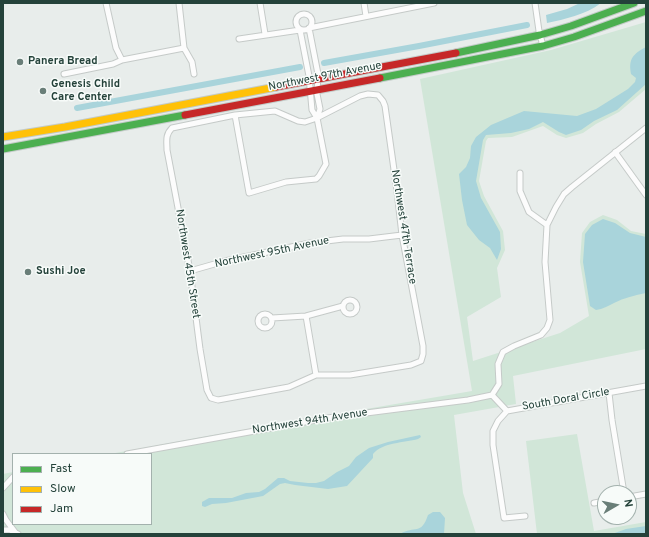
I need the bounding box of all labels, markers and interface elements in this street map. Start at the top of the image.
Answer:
place label: Panera Bread [28,55,98,69]
marker: Panera Bread [15,57,25,67]
street label: Northwest 97th Avenue [267,60,383,94]
place label: Genesis Child Care Center [51,78,120,104]
marker: Genesis Child Care Center [38,86,48,96]
street label: Northwest 47th Terrace [387,169,419,285]
street label: Northwest 45th Street [172,208,202,320]
street label: Northwest 95th Avenue [214,234,330,272]
place label: Sushi Joe [36,265,86,279]
marker: Sushi Joe [23,267,33,277]
street label: South Doral Circle [521,386,611,414]
street label: Northwest 94th Avenue [251,406,369,438]
legend [12,453,152,525]
text: Fast [50,461,72,477]
text: Slow [50,481,76,497]
north arrow [597,485,637,525]
text: N [620,498,635,508]
text: Jam [50,501,73,517]

